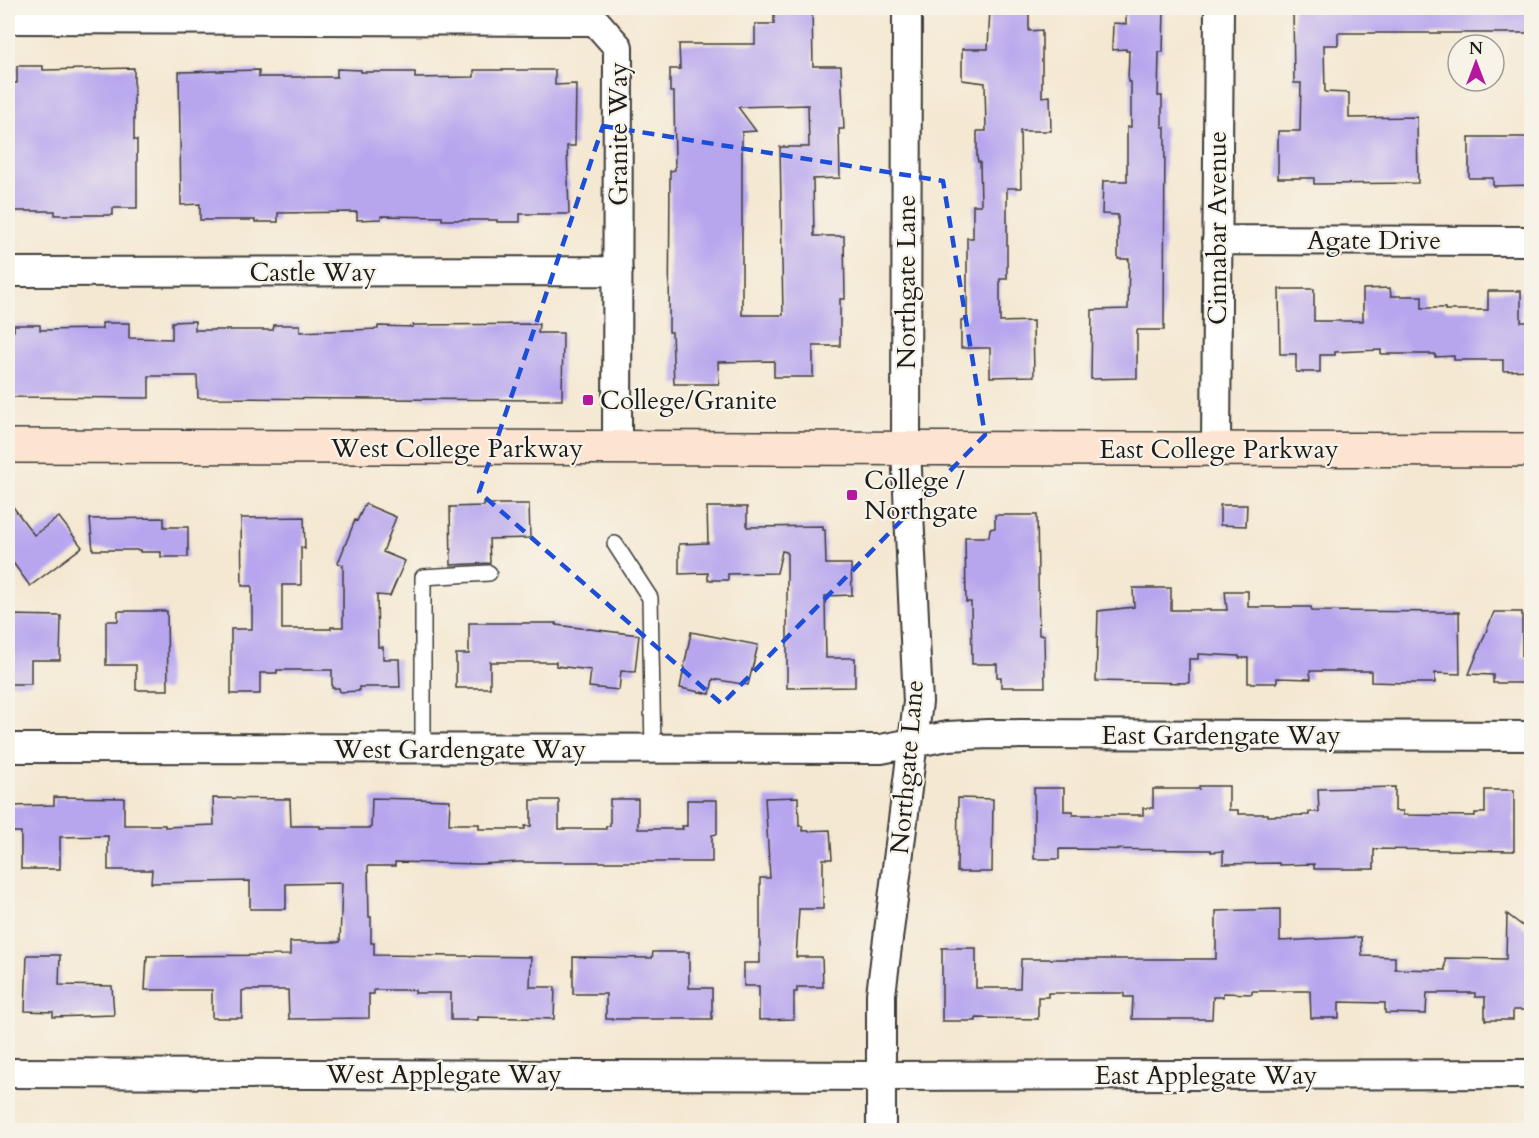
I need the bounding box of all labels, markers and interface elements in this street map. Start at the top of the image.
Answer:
north arrow [1446,33,1506,93]
text: N [1469,38,1483,60]
street label: Granite Way [601,62,636,206]
street label: Cinnabar Avenue [1200,131,1235,325]
street label: Northgate Lane [889,195,924,369]
street label: Agate Drive [1307,223,1441,258]
street label: Castle Way [249,255,377,290]
place label: College/Granite [600,383,777,418]
marker: College/Granite [581,393,595,407]
street label: West College Parkway [330,431,584,466]
street label: East College Parkway [1099,432,1339,467]
place label: College / Northgate [864,463,978,528]
marker: College / Northgate [845,488,859,502]
street label: Northgate Lane [882,679,932,855]
street label: East Gardengate Way [1101,718,1341,753]
street label: West Gardengate Way [333,732,587,767]
street label: West Applegate Way [325,1057,562,1092]
street label: East Applegate Way [1095,1058,1317,1093]

